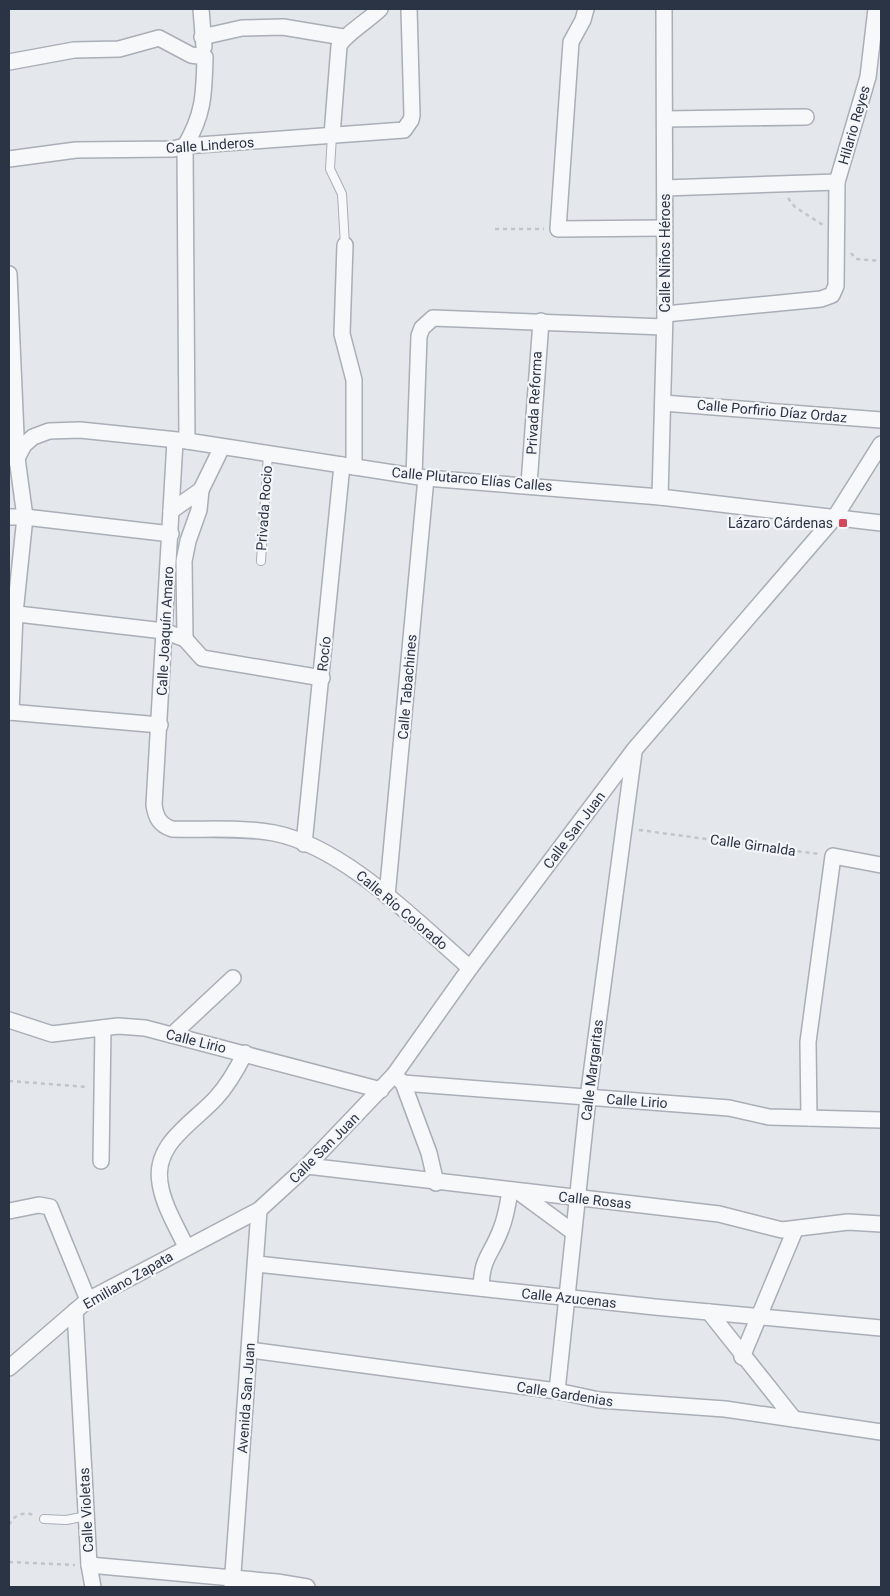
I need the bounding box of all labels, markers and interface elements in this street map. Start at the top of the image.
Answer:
street label: Hilario Reyes [835,84,873,166]
street label: Calle Linderos [165,134,255,156]
street label: Calle Niños Héroes [657,194,673,312]
street label: Privada Reforma [523,351,545,455]
street label: Calle Porfirio Díaz Ordaz [696,396,848,426]
street label: Calle Plutarco Elías Calles [391,464,553,494]
street label: Privada Rocio [253,465,275,551]
place label: Lázaro Cárdenas [728,515,833,531]
marker: Lázaro Cárdenas [837,517,849,529]
street label: Calle Joaquín Amaro [154,566,176,696]
street label: Calle Tabachines [394,634,420,740]
street label: Rocío [314,636,334,672]
street label: Calle San Juan [540,788,608,872]
street label: Calle Girnalda [709,831,797,859]
street label: Calle Río Colorado [353,867,451,953]
street label: Calle Margaritas [578,1018,606,1122]
street label: Calle Lirio [164,1026,228,1056]
street label: Calle Lirio [606,1091,668,1111]
street label: Calle San Juan [286,1110,362,1186]
street label: Calle Rosas [558,1188,632,1212]
street label: Emiliano Zapata [80,1248,176,1312]
street label: Calle Azucenas [521,1285,617,1311]
street label: Avenida San Juan [234,1342,258,1454]
street label: Calle Gardenias [516,1378,614,1410]
street label: Calle Violetas [76,1467,96,1553]

